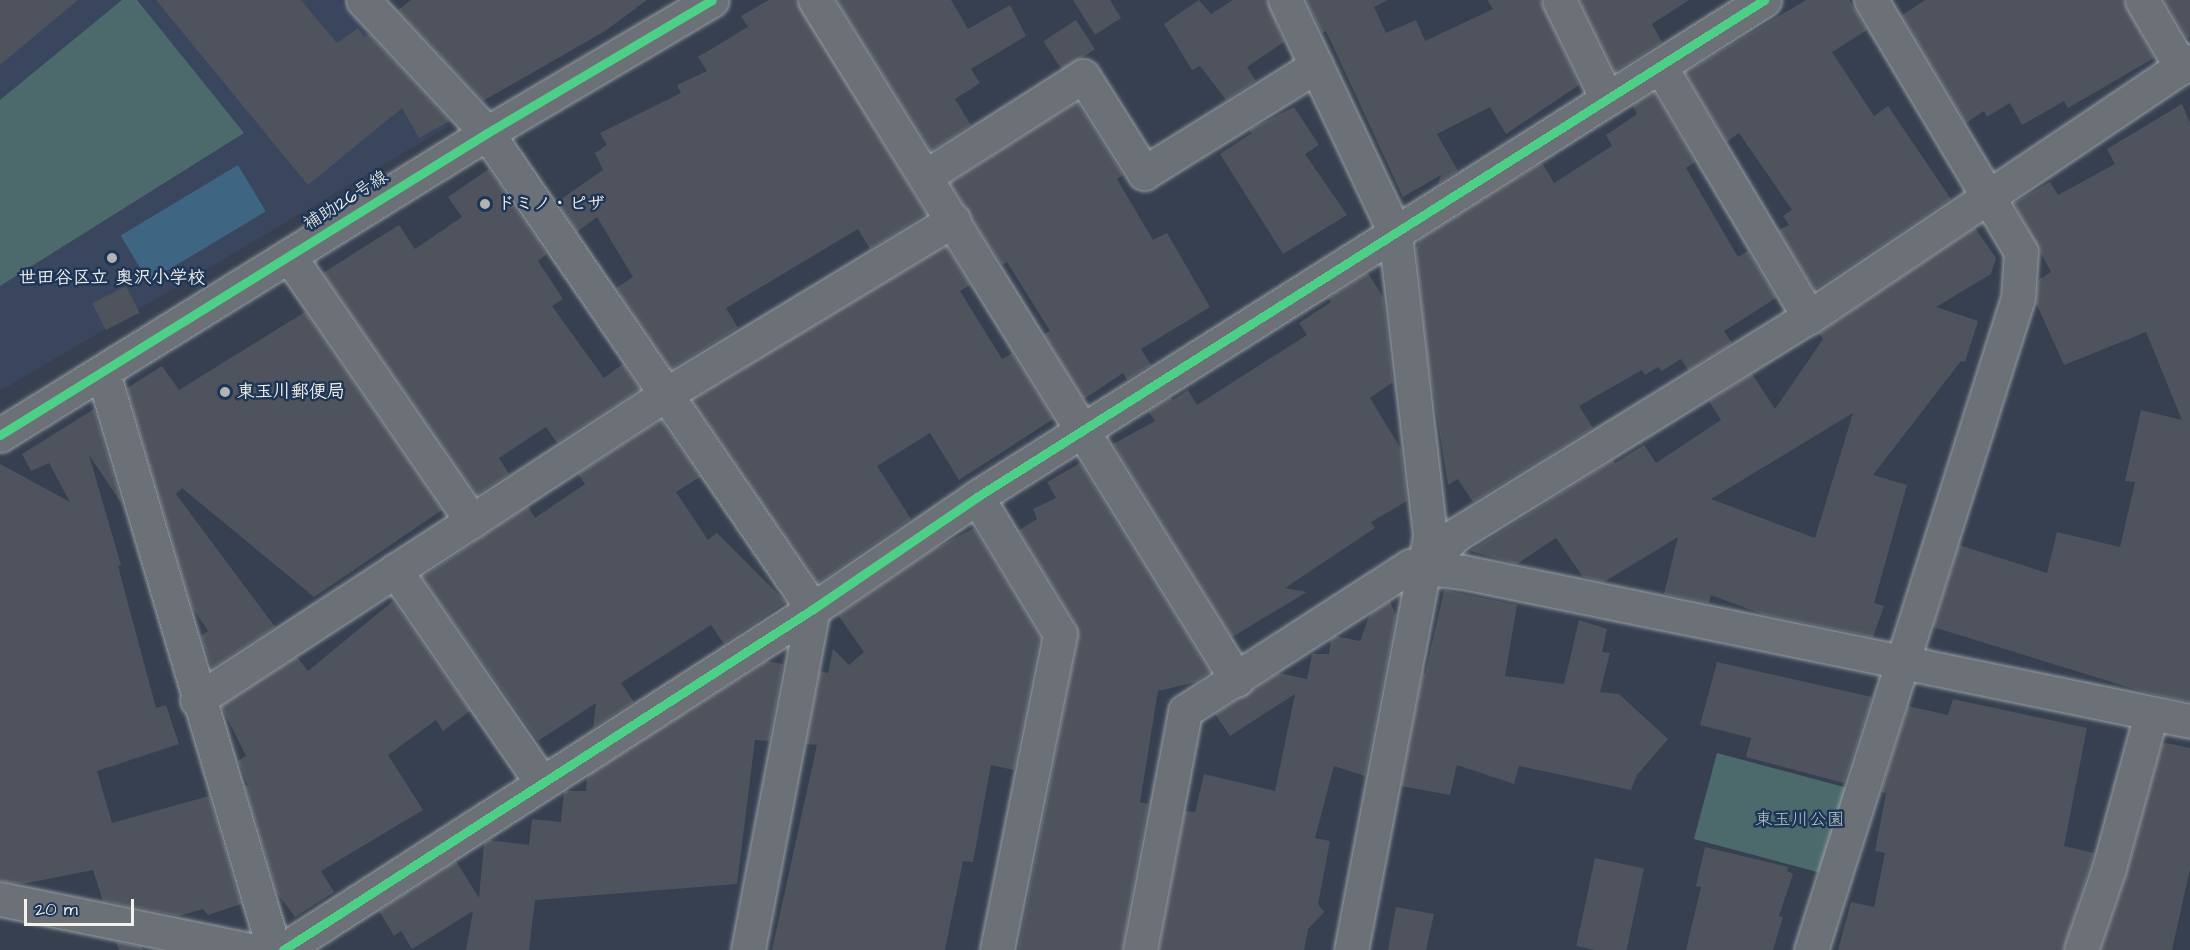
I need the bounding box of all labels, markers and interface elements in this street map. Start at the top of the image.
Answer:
street label: 補助126号線 [300,166,392,236]
place label: ドミノ・ピザ [497,193,605,215]
marker: ドミノ・ピザ [478,197,492,211]
marker: 世田谷区立 奥沢小学校 [105,251,119,265]
place label: 世田谷区立 奥沢小学校 [18,267,206,289]
place label: 東玉川郵便局 [237,381,345,403]
marker: 東玉川郵便局 [218,385,232,399]
park label: 東玉川公園 [1755,809,1845,831]
scale bar [27,887,136,925]
text: 20 m [35,897,78,922]

